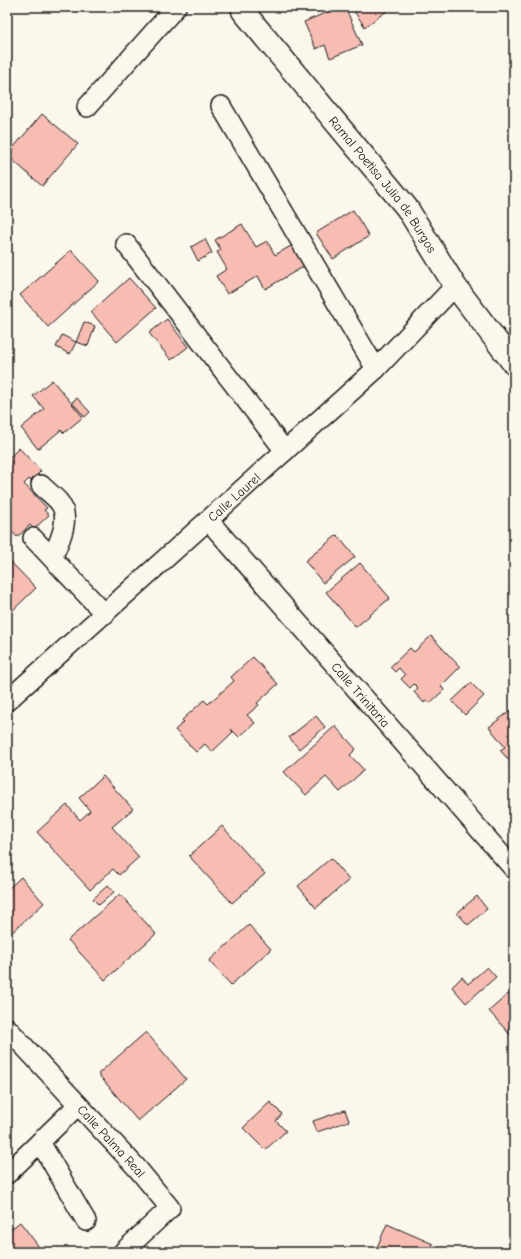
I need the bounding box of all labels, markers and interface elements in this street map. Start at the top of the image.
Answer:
street label: Ramal Poetisa Julia de Burgos [326,113,440,255]
street label: Calle Laurel [204,470,263,524]
street label: Calle Trinitaria [329,659,393,730]
street label: Calle Palma Real [75,1102,149,1180]

